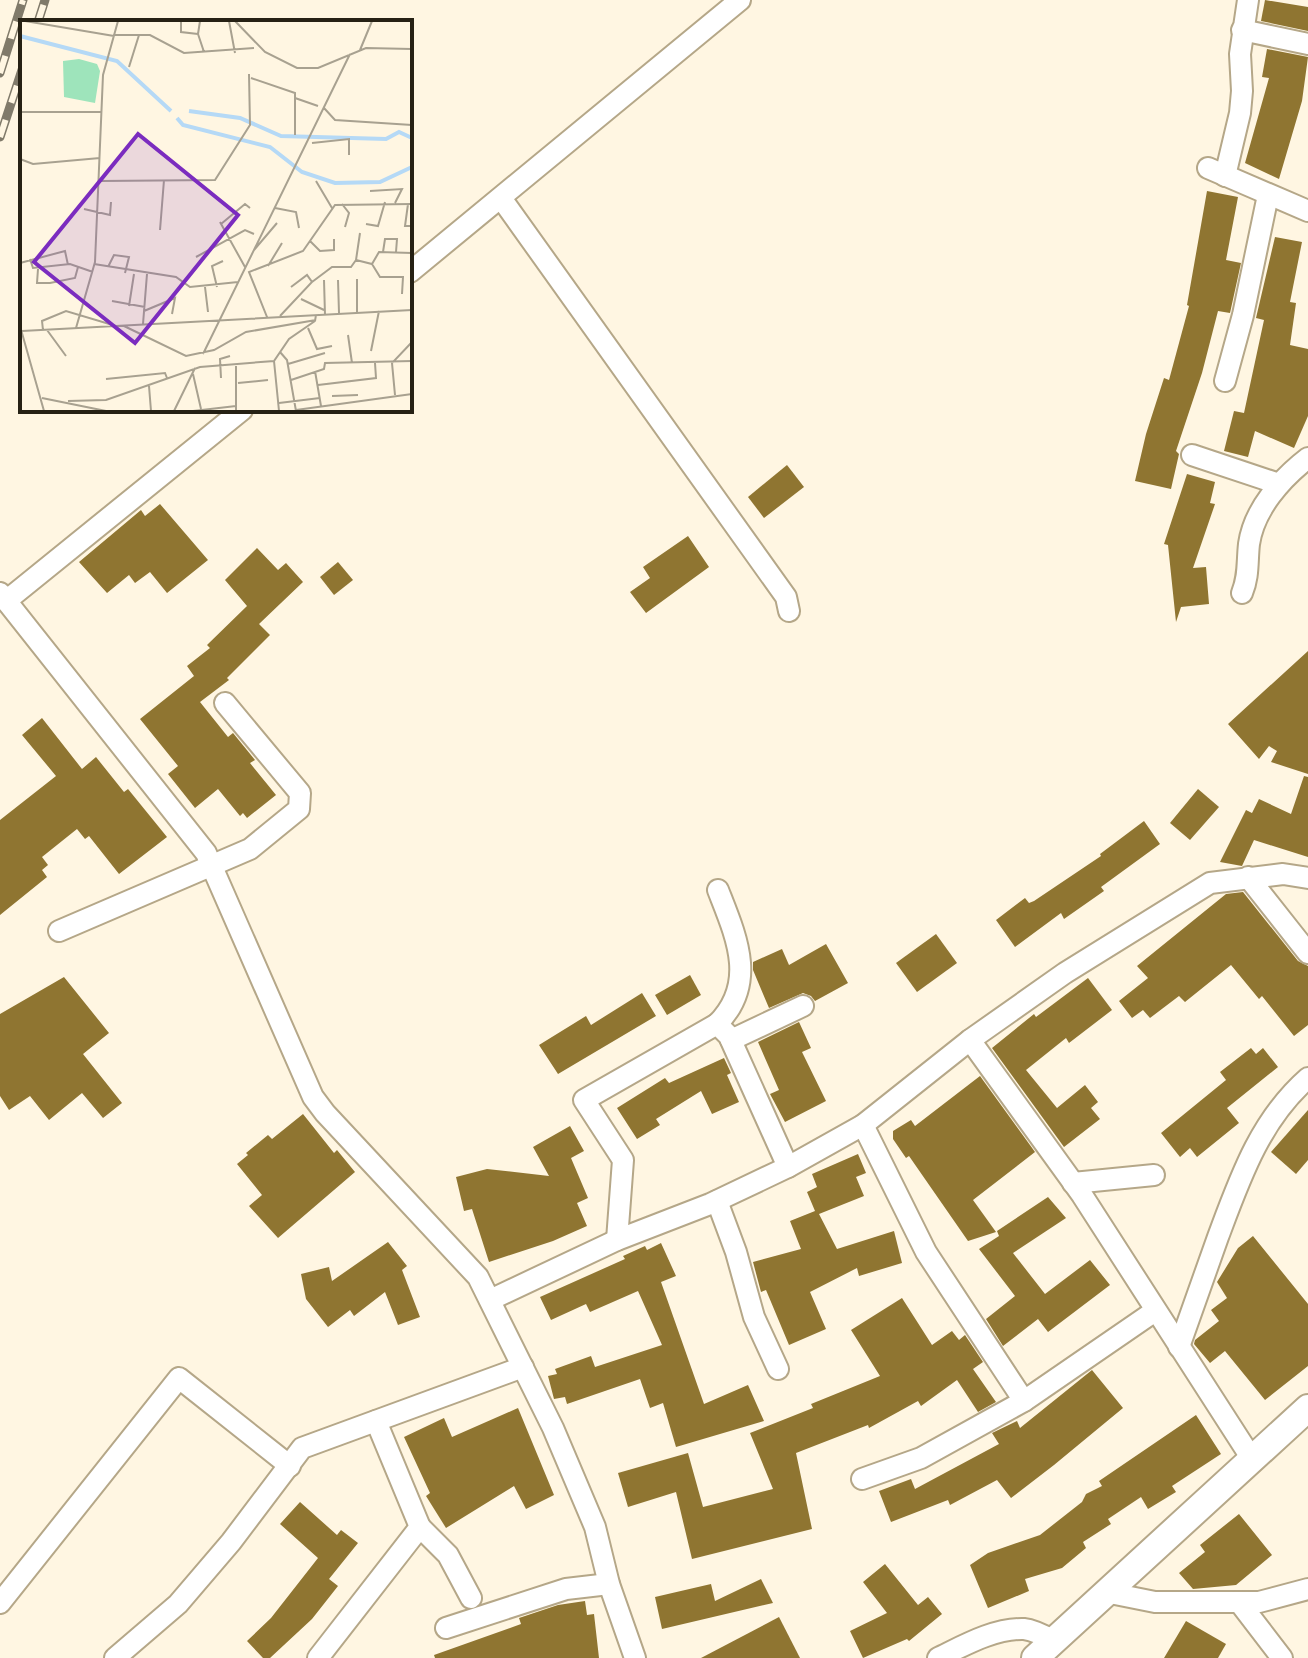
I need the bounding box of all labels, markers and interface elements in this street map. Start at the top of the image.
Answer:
inset map [20,20,412,412]

